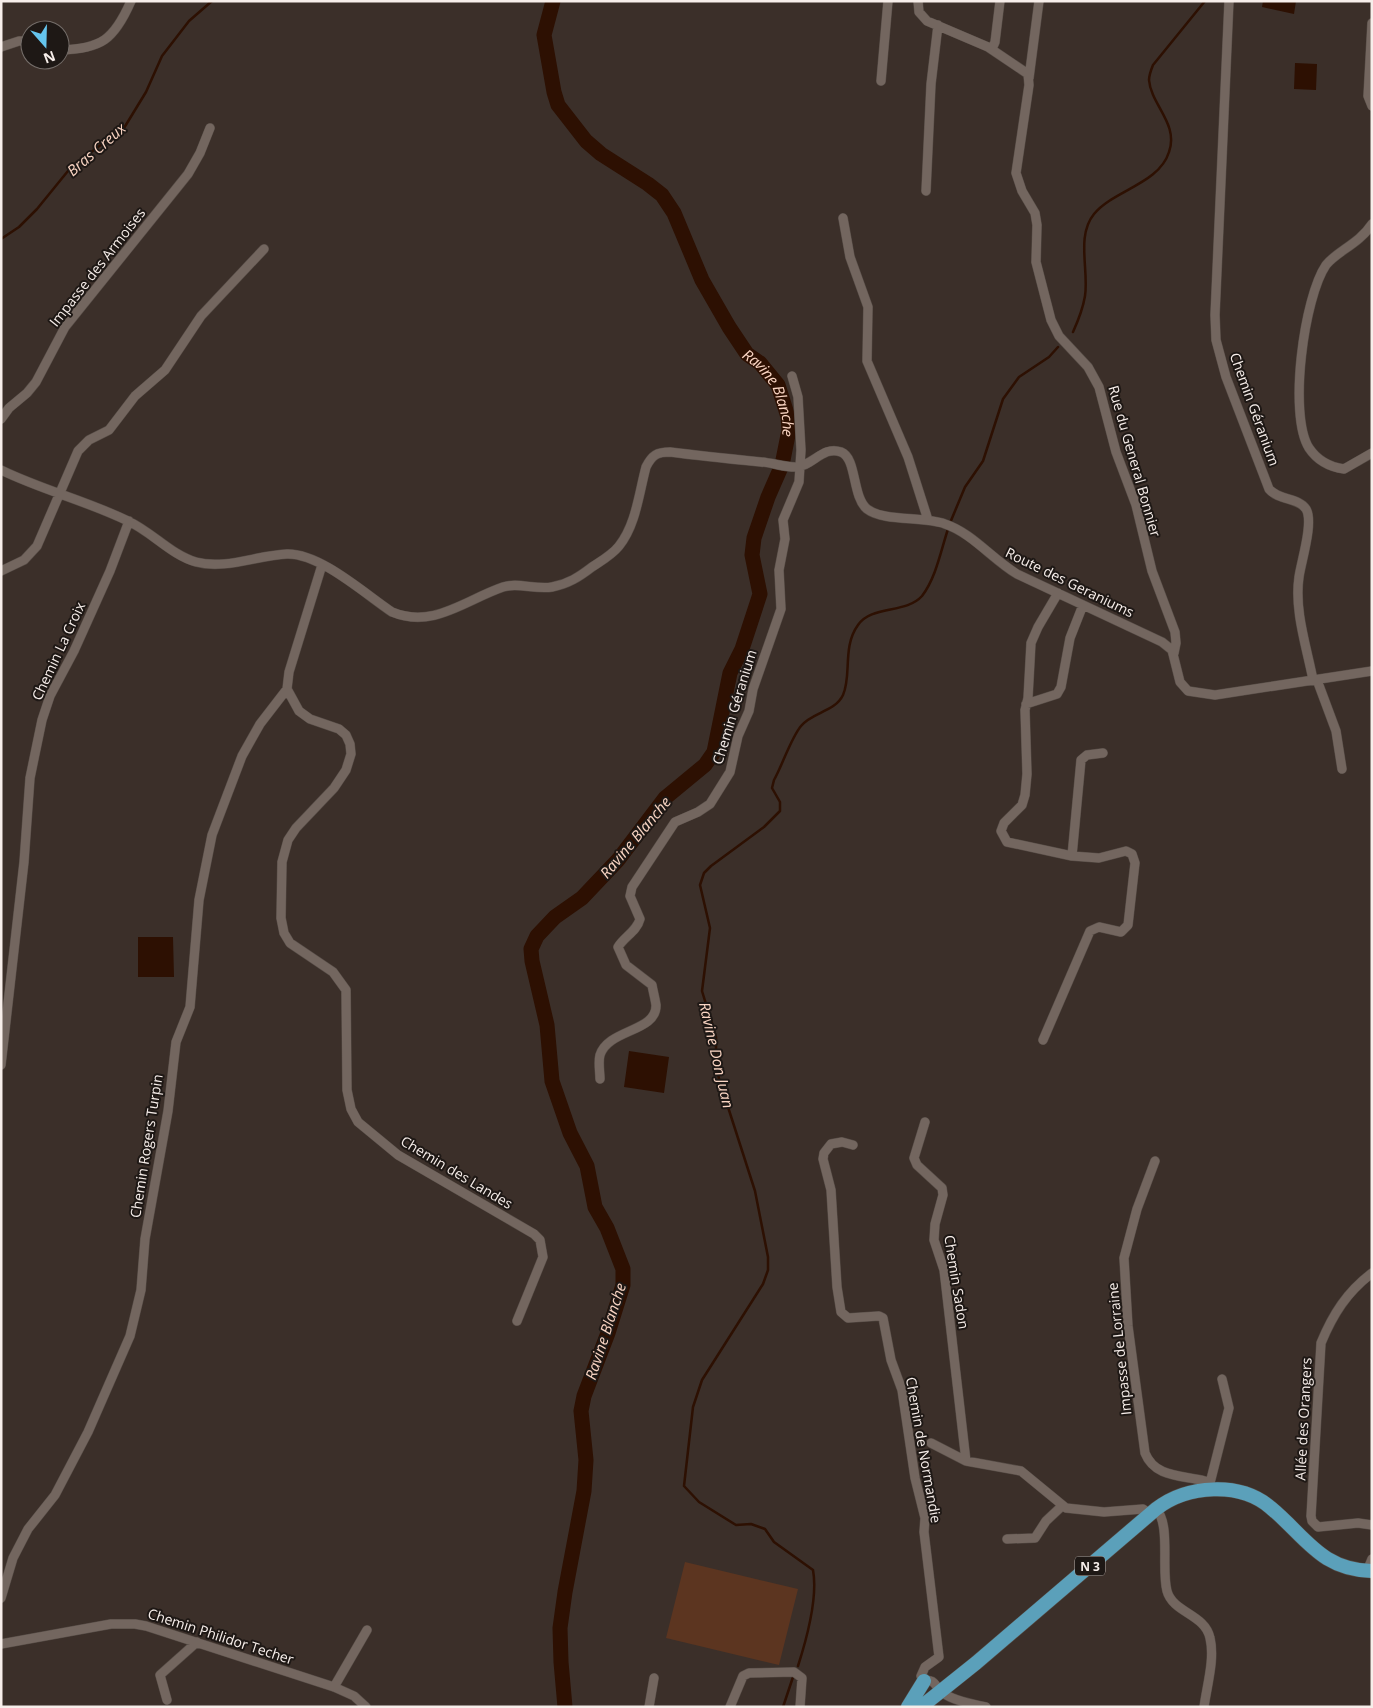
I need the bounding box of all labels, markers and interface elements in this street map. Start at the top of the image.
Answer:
north arrow [20,20,70,70]
text: N [41,47,58,69]
water label: Bras Creux [62,117,130,180]
street label: Impasse des Armoises [45,204,149,330]
water label: Ravine Blanche [739,344,799,439]
street label: Chemin Géranium [1226,350,1284,468]
street label: Rue du General Bonnier [1104,383,1166,539]
street label: Route des Geraniums [1003,543,1138,622]
street label: Chemin La Croix [27,598,89,703]
street label: Chemin Géranium [707,647,761,767]
water label: Ravine Blanche [595,792,675,882]
water label: Ravine Don Juan [695,1000,739,1110]
street label: Chemin Rogers Turpin [125,1073,167,1219]
street label: Chemin des Landes [397,1131,517,1213]
street label: Chemin Sadon [940,1234,974,1330]
water label: Ravine Blanche [580,1280,630,1382]
street label: Impasse de Lorraine [1103,1282,1135,1416]
street label: Allée des Orangers [1290,1357,1316,1481]
street label: Chemin de Normandie [902,1375,946,1525]
road number: N 3 [1075,1556,1105,1575]
street label: Chemin Philidor Techer [146,1603,297,1669]

